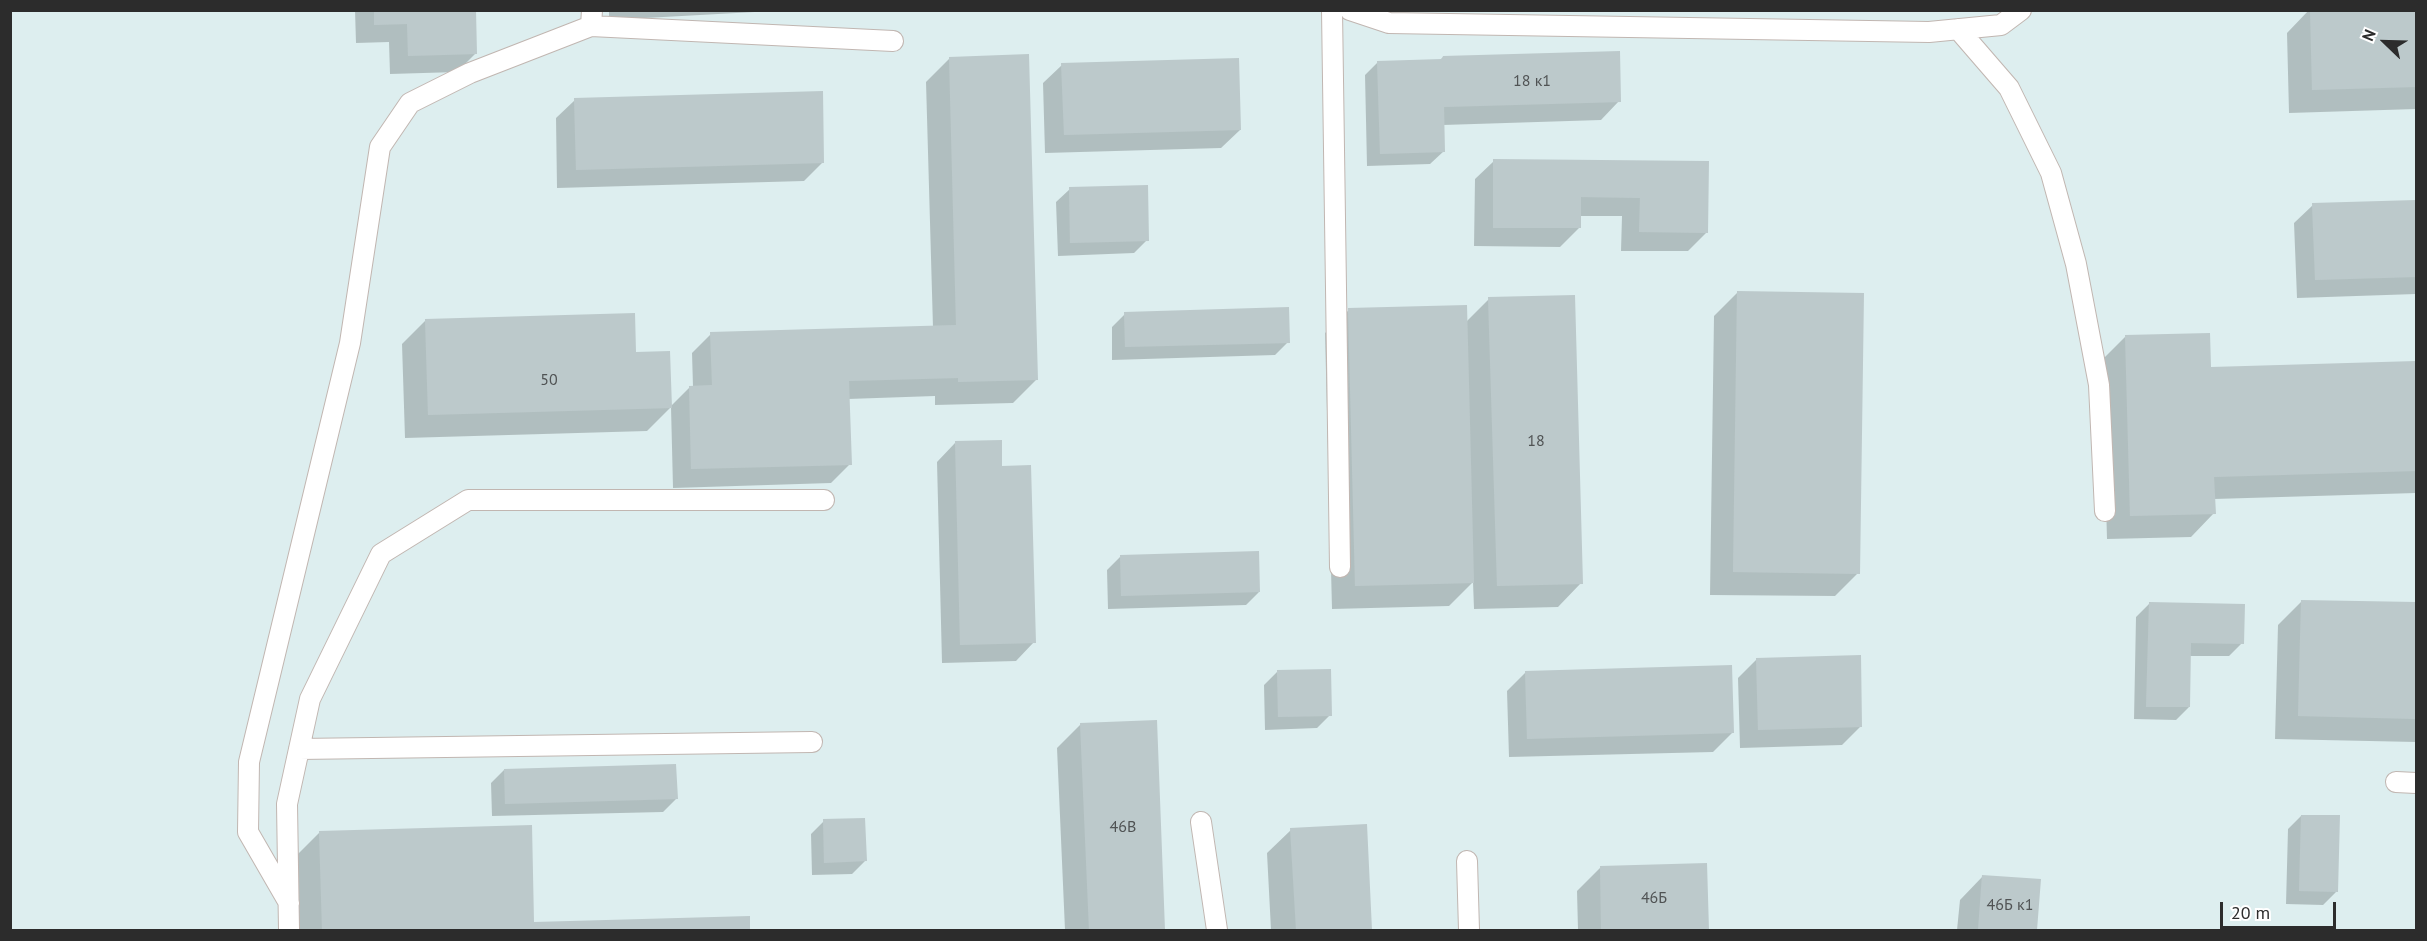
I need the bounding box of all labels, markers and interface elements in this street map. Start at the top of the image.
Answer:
north arrow [2355,12,2415,72]
text: N [2357,26,2380,44]
house number: 18 к1 [1513,71,1551,91]
house number: 50 [540,370,558,390]
house number: 18 [1527,431,1545,451]
house number: 46В [1110,817,1136,837]
house number: 46Б [1641,888,1667,908]
scale bar [2223,890,2338,928]
house number: 46Б к1 [1987,895,2033,915]
text: 20 m [2231,901,2270,924]

